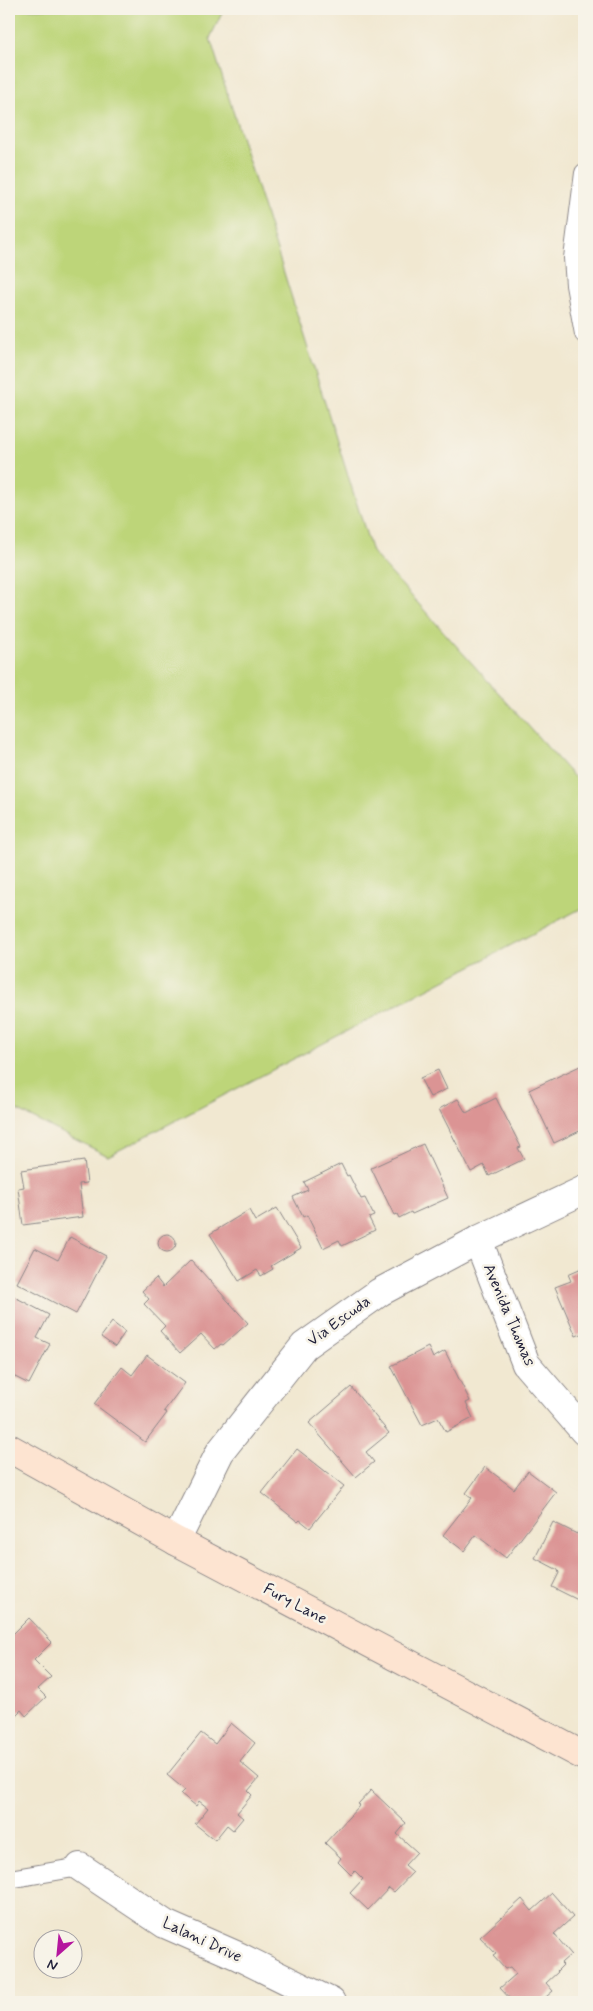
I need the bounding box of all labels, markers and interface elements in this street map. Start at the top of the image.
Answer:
street label: Avenida Thomas [478,1261,540,1369]
street label: Via Escuda [303,1291,375,1351]
street label: Fury Lane [260,1579,330,1629]
street label: Lalani Drive [159,1912,245,1968]
north arrow [32,1928,82,1978]
text: N [44,1955,61,1975]

